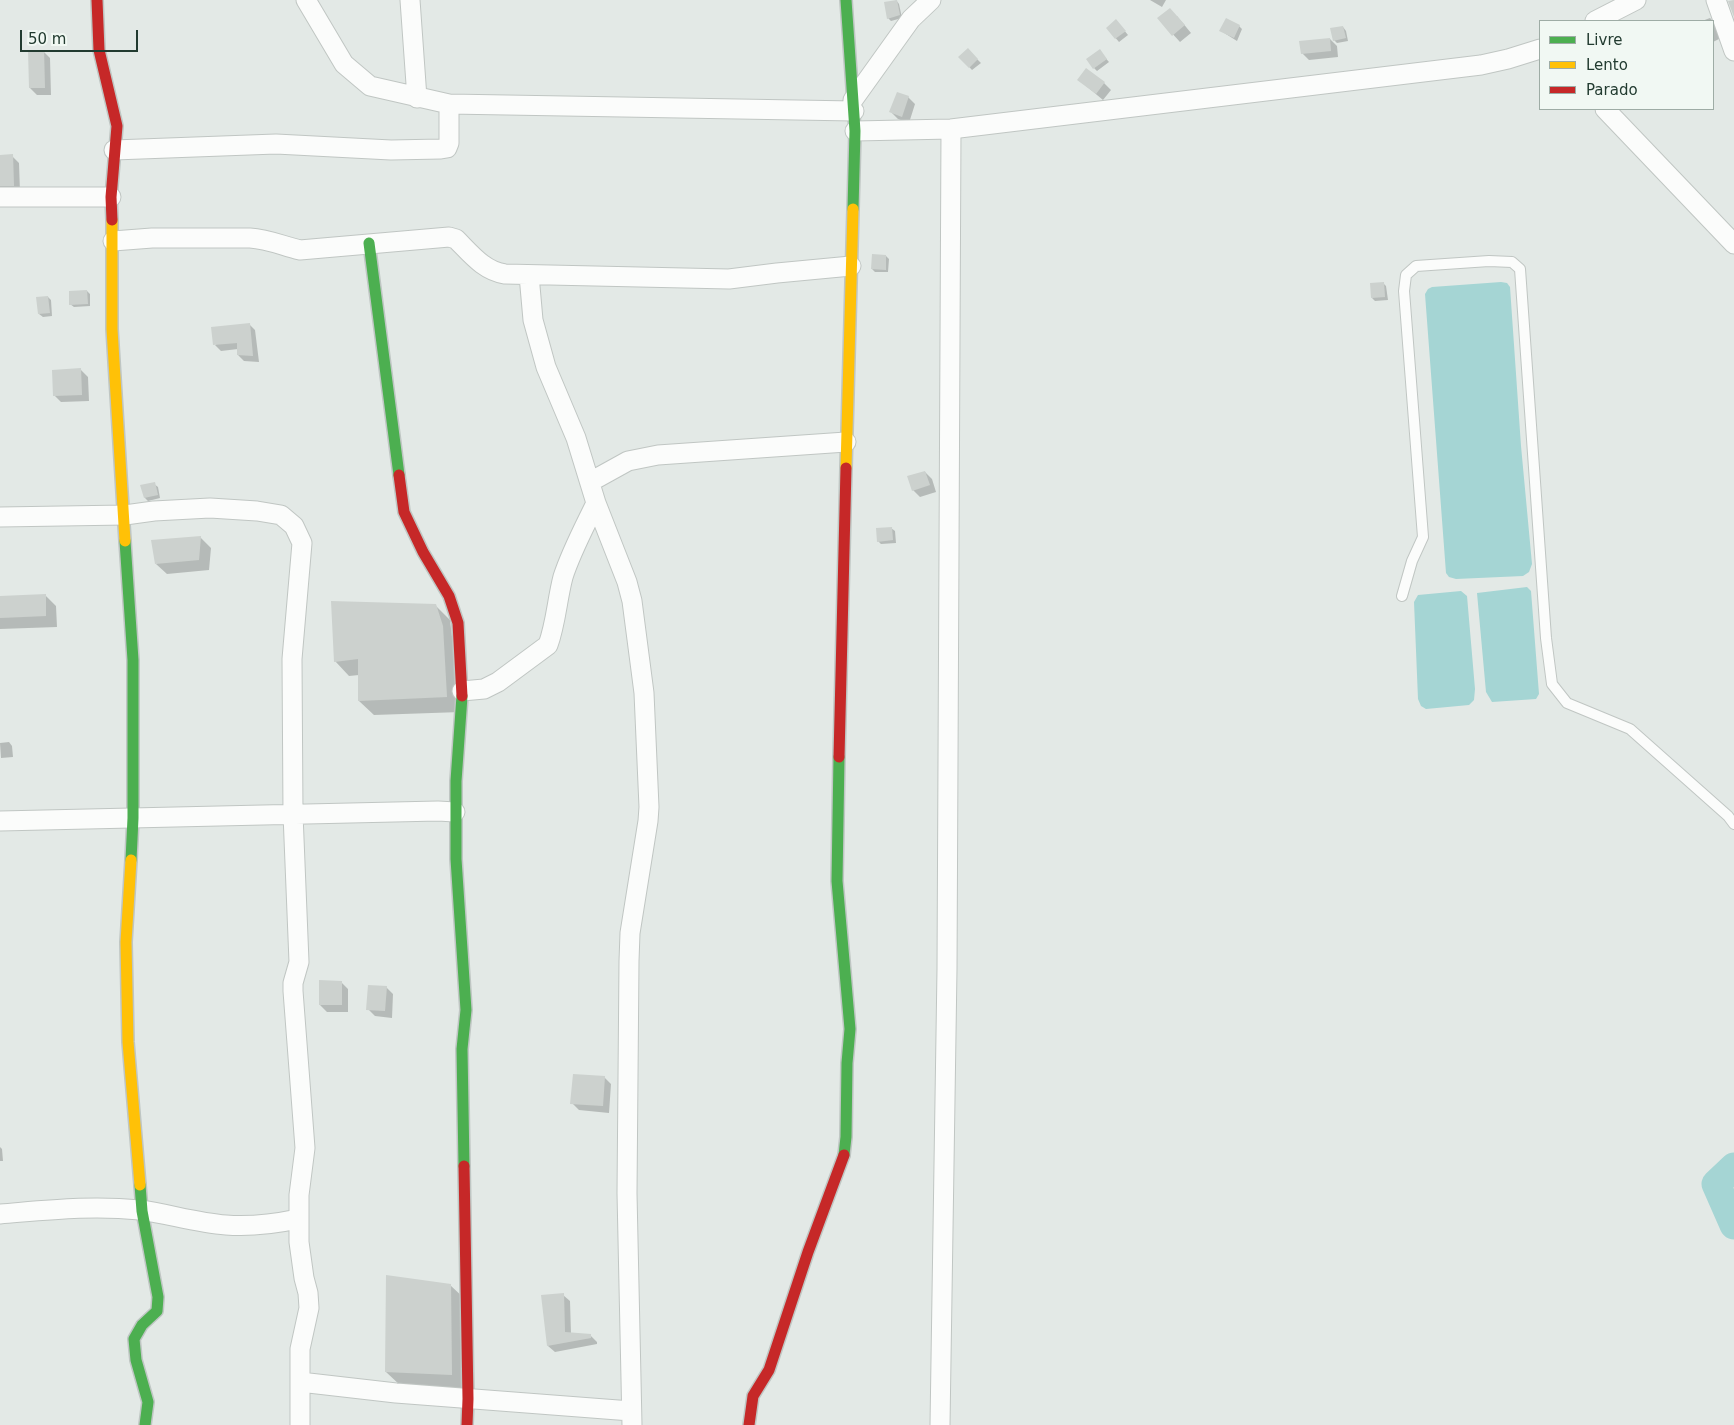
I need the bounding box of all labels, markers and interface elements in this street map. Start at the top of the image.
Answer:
scale bar [22,20,140,52]
legend [1539,20,1714,110]
text: 50 m [28,30,66,48]
text: Livre [1586,31,1622,49]
text: Lento [1586,56,1628,74]
text: Parado [1586,81,1638,99]

